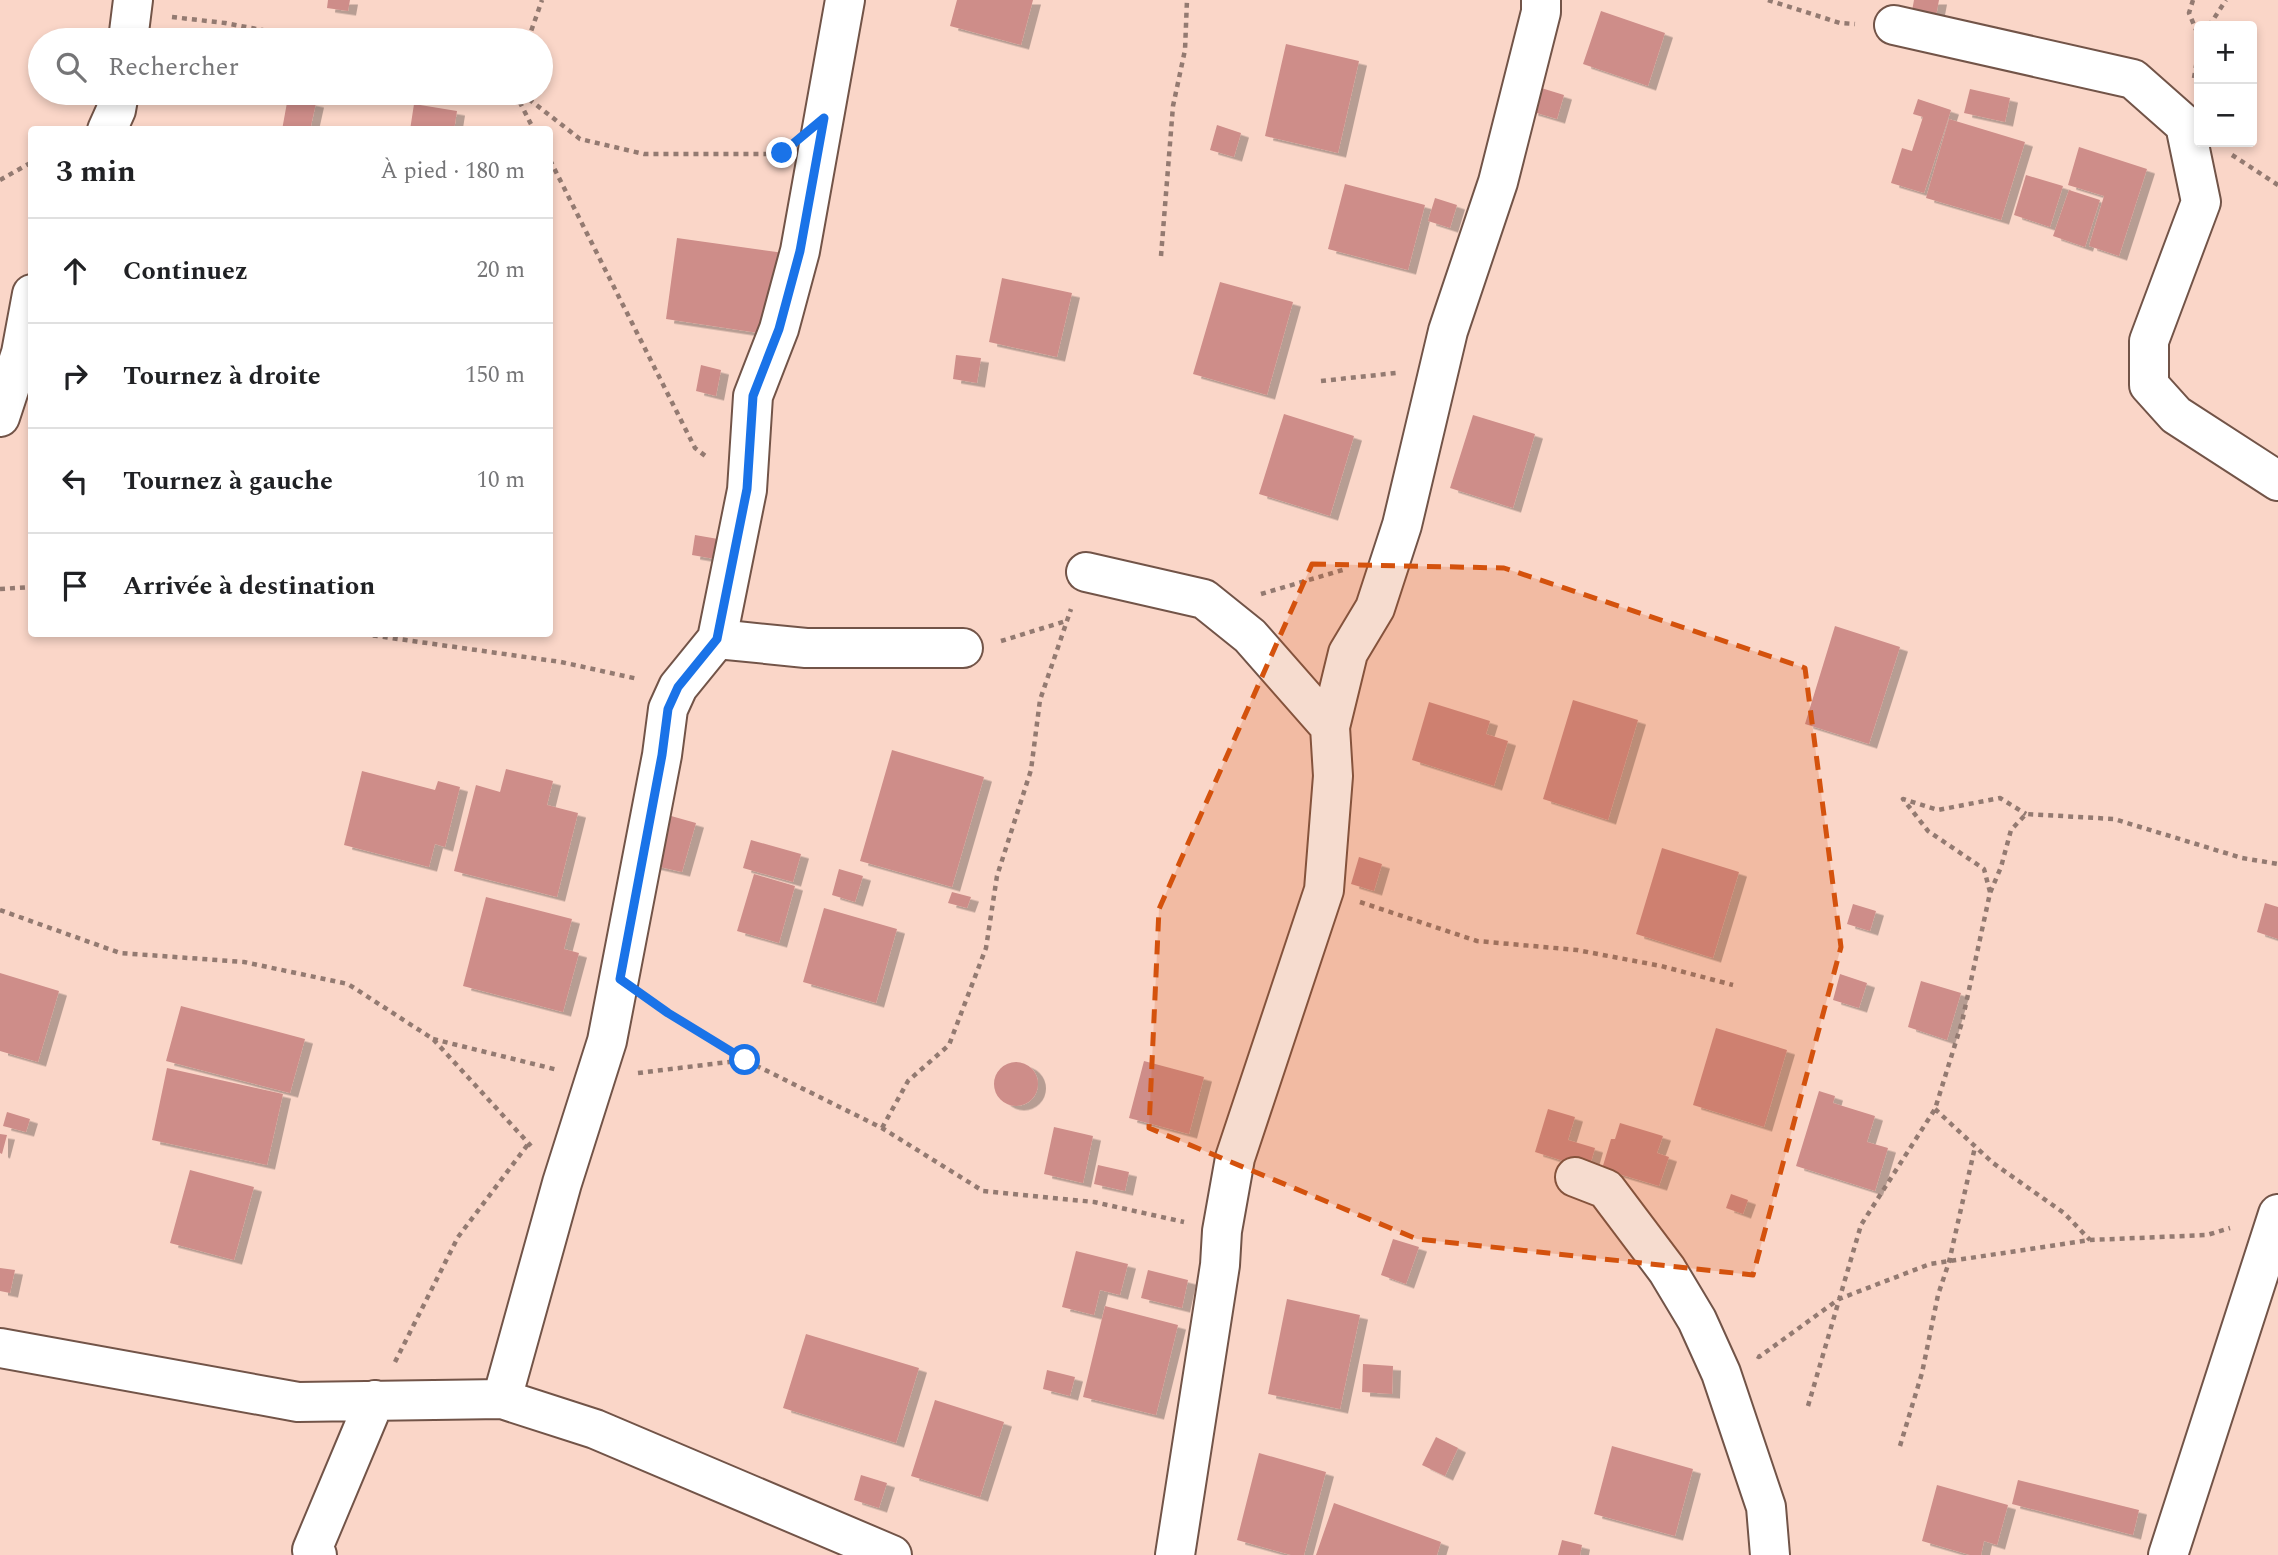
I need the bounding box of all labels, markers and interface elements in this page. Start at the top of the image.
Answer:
map controls [2194,21,2257,147]
button: + [2194,21,2257,84]
search box [28,28,553,105]
text: Rechercher [108,47,239,87]
icon: search [52,48,90,86]
button: − [2194,84,2257,147]
route end [766,137,797,168]
text: 3 min [56,149,136,195]
text: À pied · 180 m [380,154,525,189]
text: Continuez [123,251,248,291]
icon: ahead [56,252,94,290]
text: 20 m [476,253,525,288]
text: Tournez à droite [123,356,321,396]
icon: right [56,357,94,395]
text: 150 m [465,358,525,393]
text: Tournez à gauche [123,461,333,501]
icon: left [56,462,94,500]
text: 10 m [476,463,525,498]
text: Arrivée à destination [123,566,375,606]
icon: arrive [56,567,94,605]
route start [729,1044,760,1075]

